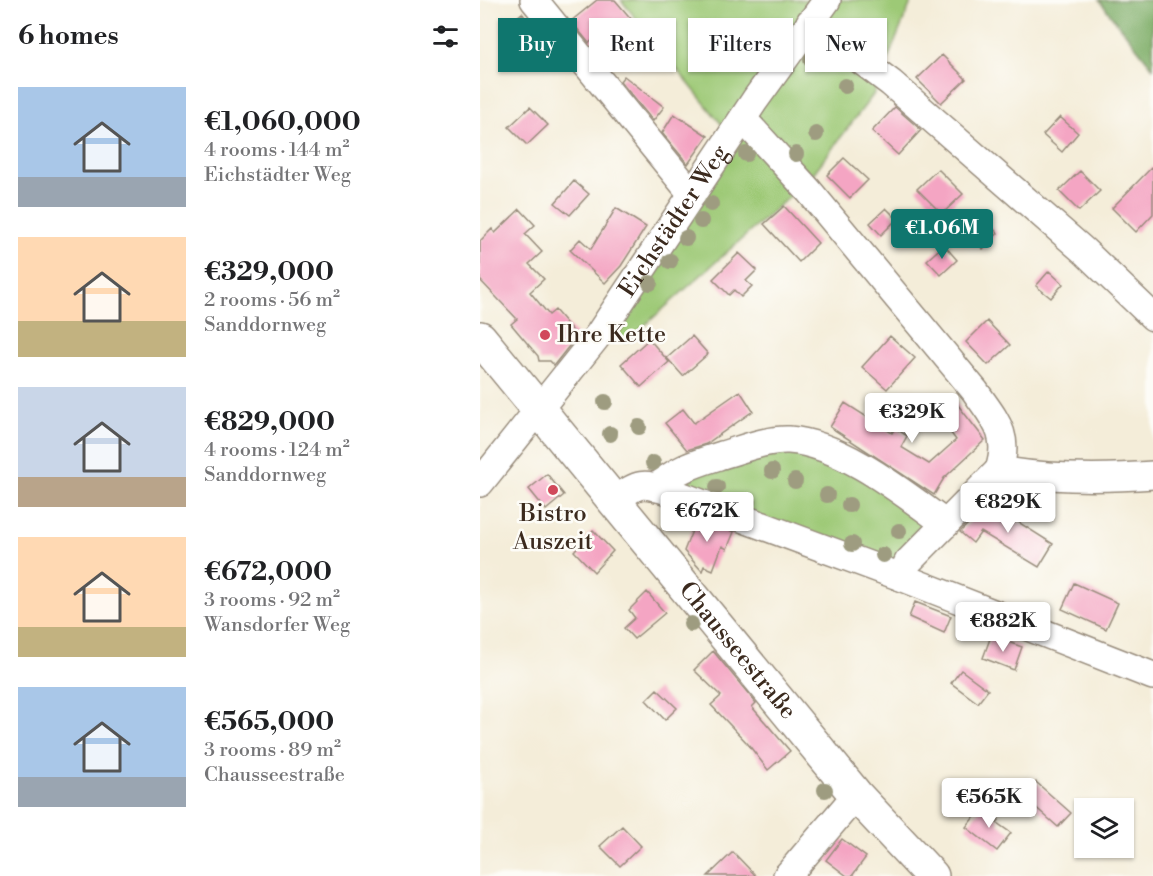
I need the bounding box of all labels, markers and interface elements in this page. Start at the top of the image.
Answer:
chip: Buy [498,18,577,72]
chip: Rent [589,18,676,72]
chip: Filters [688,18,793,72]
chip: New [805,18,887,72]
text: 6 homes [18,20,119,52]
icon: filters [429,20,462,53]
text: €1,060,000 [204,106,361,138]
icon: home [66,111,138,183]
text: 4 rooms · 144 m² [204,138,349,163]
street label: Eichstädter Weg [613,139,736,303]
text: Eichstädter Weg [204,163,351,188]
pin: €1.06M [893,209,991,260]
text: €1.06M [905,216,979,241]
text: €329,000 [204,256,334,288]
icon: home [66,261,138,333]
text: 2 rooms · 56 m² [204,288,340,313]
text: Sanddornweg [204,313,326,338]
place label: Ihre Kette [557,320,666,350]
marker: Ihre Kette [538,328,552,342]
pin: €329K [870,393,954,444]
text: €329K [879,400,945,425]
text: €829,000 [204,406,335,438]
icon: home [66,411,138,483]
text: 4 rooms · 124 m² [204,438,350,463]
text: Sanddornweg [204,463,326,488]
marker: Bistro Auszeit [546,483,560,497]
pin: €829K [966,483,1050,534]
text: €829K [974,490,1042,515]
pin: €672K [665,492,749,543]
place label: Bistro Auszeit [512,499,594,557]
text: €672K [675,499,739,524]
text: €672,000 [204,556,332,588]
icon: home [66,561,138,633]
street label: Chausseestraße [672,576,803,726]
text: 3 rooms · 92 m² [204,588,340,613]
pin: €882K [961,602,1045,653]
text: €882K [969,609,1037,634]
text: Wansdorfer Weg [204,613,350,638]
text: €565,000 [204,706,334,738]
icon: home [66,711,138,783]
text: 3 rooms · 89 m² [204,738,341,763]
text: Chausseestraße [204,763,345,788]
pin: €565K [947,778,1031,829]
text: €565K [956,785,1022,810]
map controls [1074,798,1134,858]
button: layers [1074,798,1134,858]

